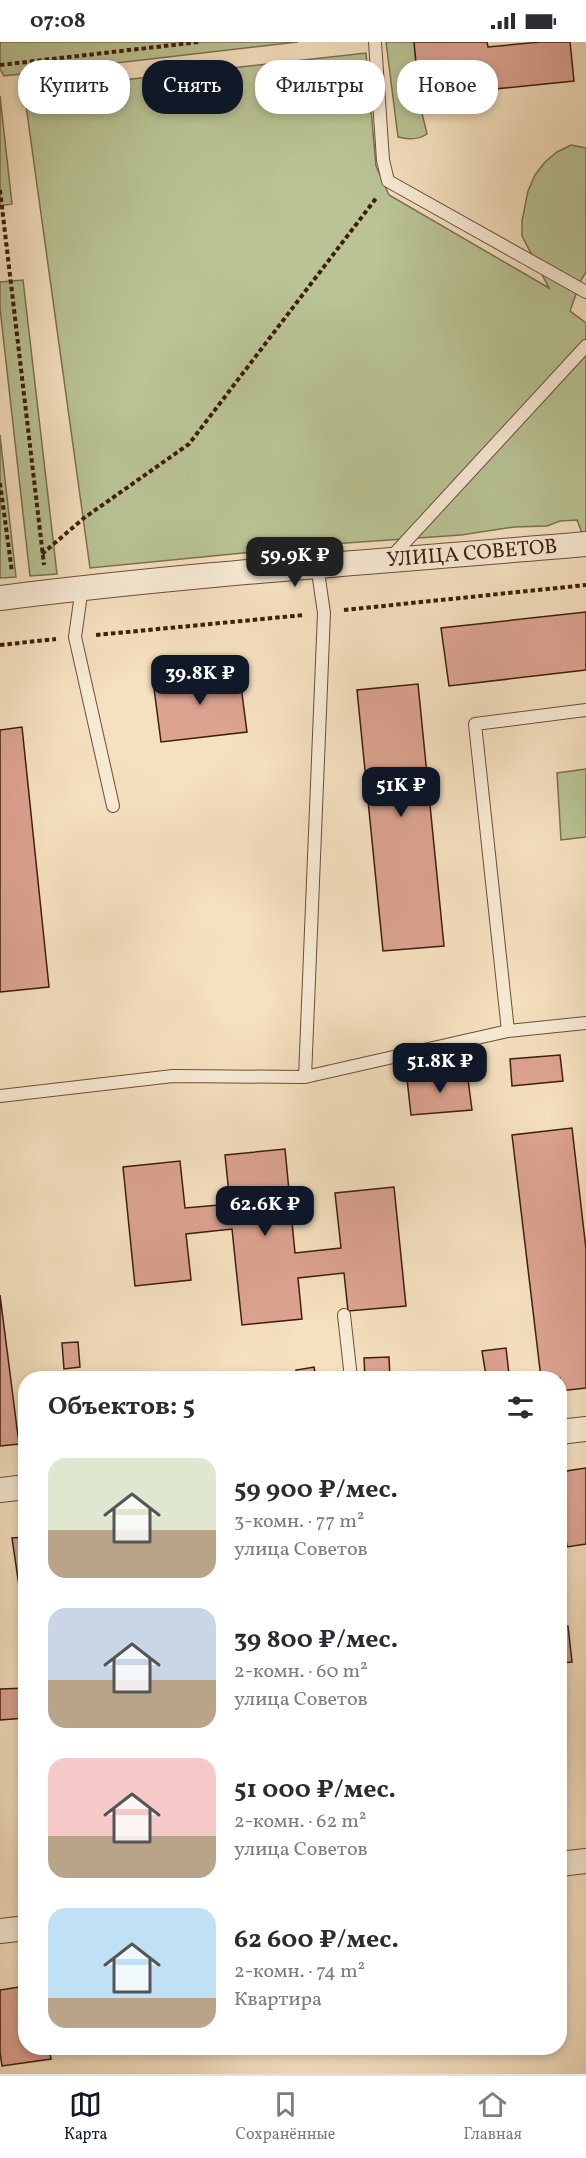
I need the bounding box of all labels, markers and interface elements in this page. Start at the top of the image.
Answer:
text: 07:08 [30,6,86,37]
chip: Купить [18,60,130,114]
chip: Снять [142,60,243,114]
chip: Фильтры [255,60,385,114]
chip: Новое [397,60,498,114]
street label: УЛИЦА СОВЕТОВ [385,532,559,575]
pin: 59.9K ₽ [240,537,350,588]
text: 59.9K ₽ [260,542,330,570]
pin: 39.8K ₽ [145,655,255,706]
text: 39.8K ₽ [165,660,235,688]
pin: 51K ₽ [359,767,443,818]
text: 51K ₽ [376,772,426,800]
pin: 51.8K ₽ [385,1043,495,1094]
text: 51.8K ₽ [407,1048,473,1076]
pin: 62.6K ₽ [210,1186,320,1237]
text: 62.6K ₽ [230,1191,300,1219]
text: Объектов: 5 [48,1389,195,1425]
icon: filters [504,1391,537,1424]
text: 59 900 ₽/мес. [234,1472,398,1508]
icon: home [96,1482,168,1554]
text: 3-комн. · 77 m² [234,1508,364,1536]
text: улица Советов [234,1536,368,1564]
text: 39 800 ₽/мес. [234,1622,398,1658]
icon: home [96,1632,168,1704]
text: 2-комн. · 60 m² [234,1658,368,1686]
text: улица Советов [234,1686,368,1714]
text: 51 000 ₽/мес. [234,1772,396,1808]
icon: home [96,1782,168,1854]
text: 2-комн. · 62 m² [234,1808,366,1836]
text: улица Советов [234,1836,368,1864]
text: 62 600 ₽/мес. [234,1922,399,1958]
icon: home [96,1932,168,2004]
text: 2-комн. · 74 m² [234,1958,365,1986]
text: Квартира [234,1986,322,2014]
tab: Карта [64,2088,107,2146]
tab: Сохранённые [236,2088,335,2146]
tab: Главная [463,2088,522,2146]

